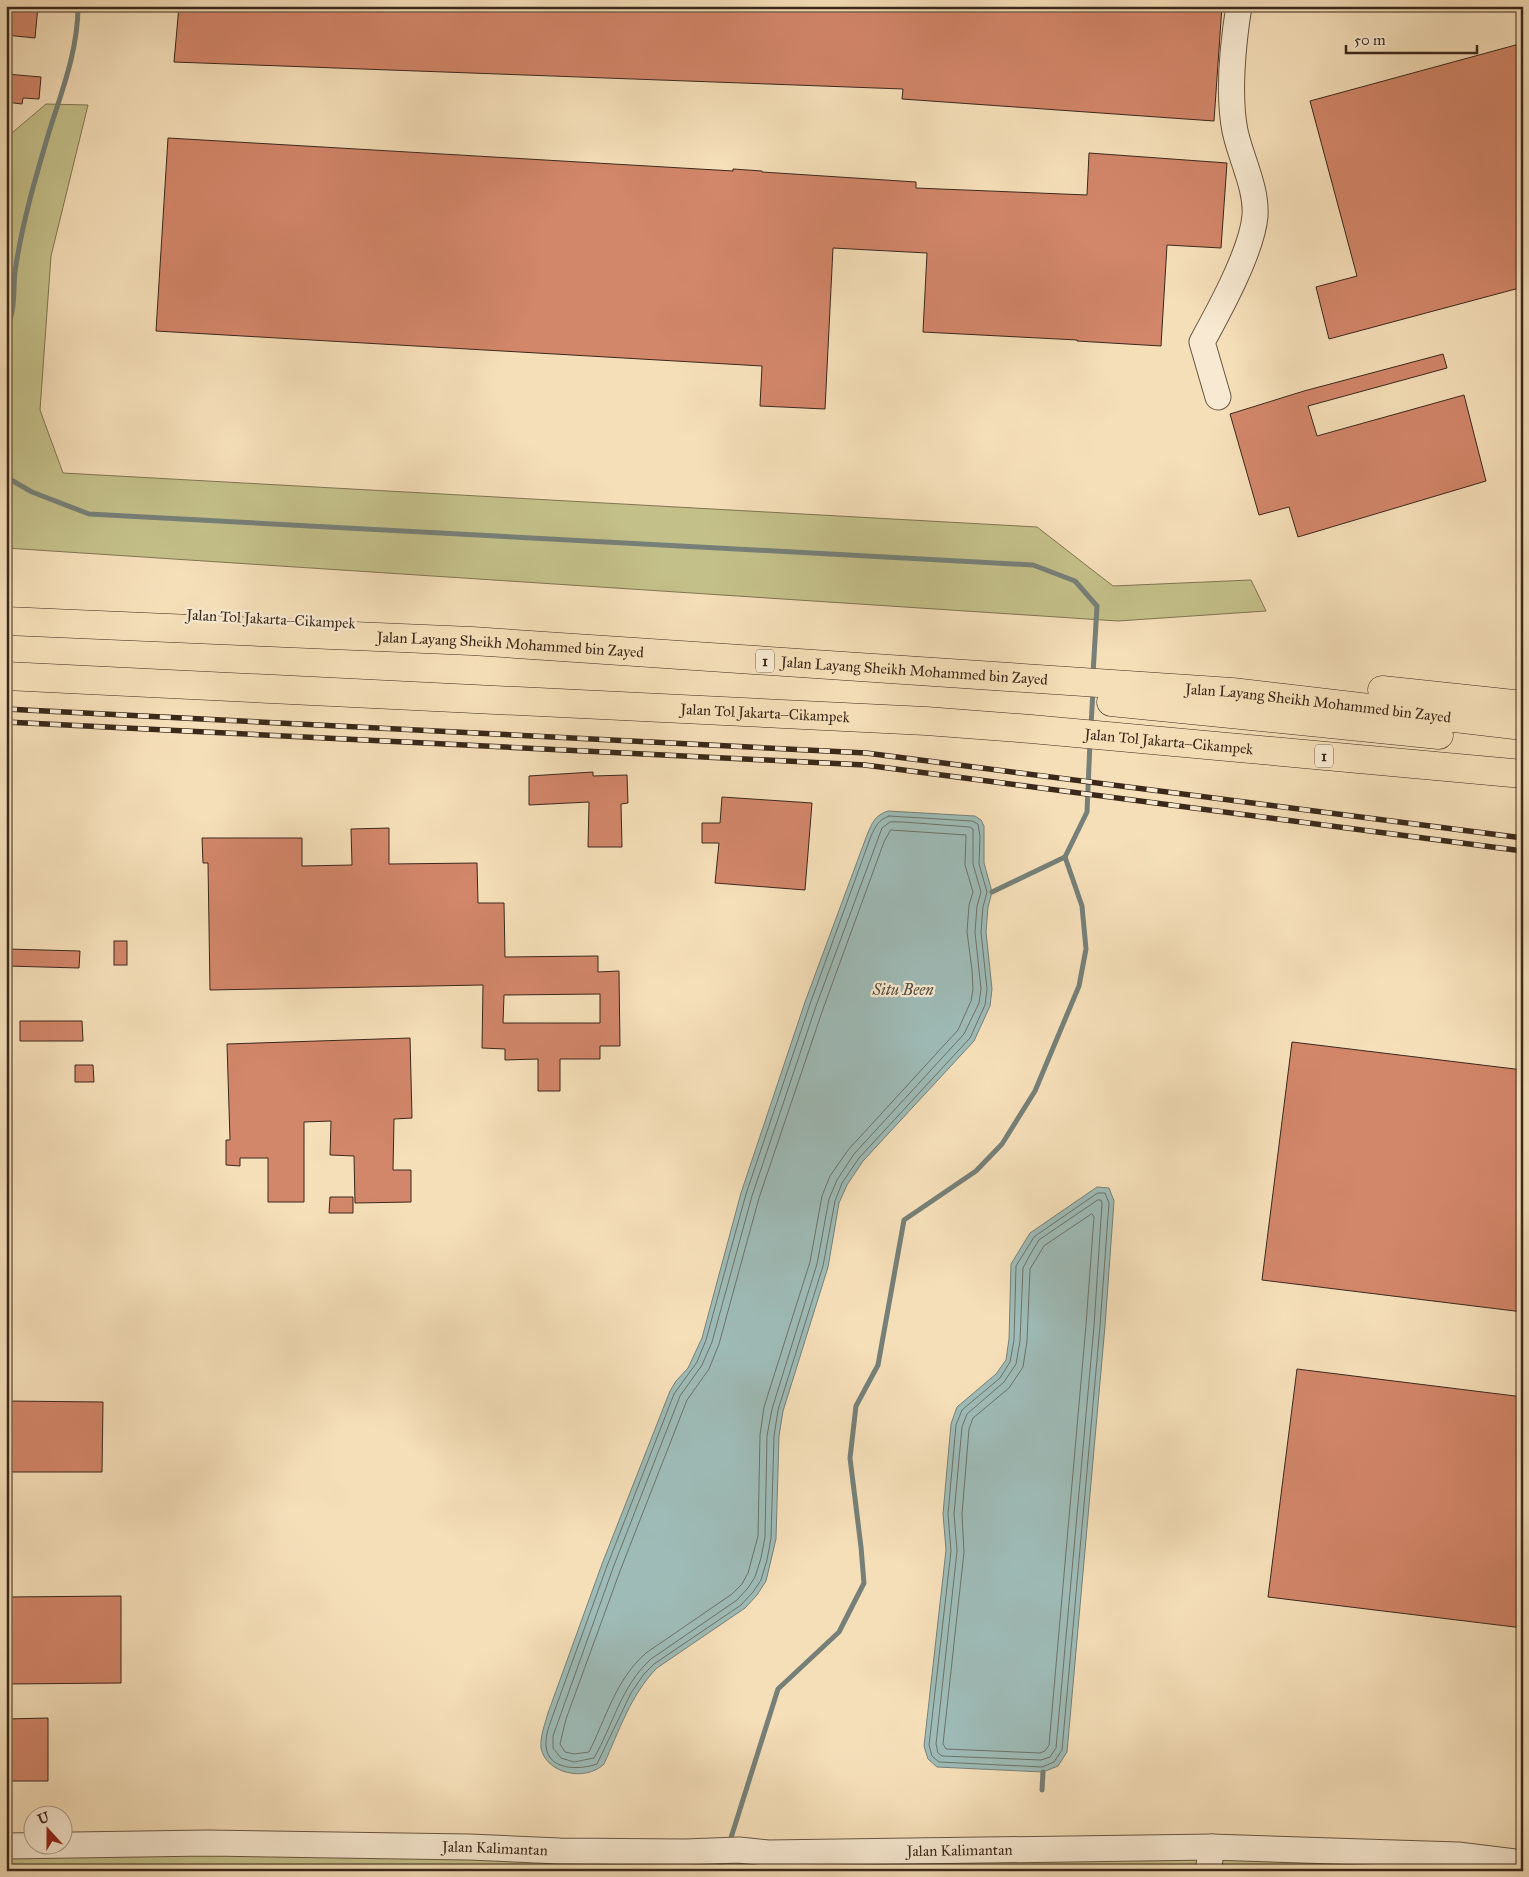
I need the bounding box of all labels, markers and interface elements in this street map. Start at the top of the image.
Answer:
scale bar [1346,22,1478,54]
text: 50 m [1354,31,1386,49]
street label: Jalan Tol Jakarta–Cikampek [184,605,356,633]
street label: Jalan Layang Sheikh Mohammed bin Zayed [375,628,645,662]
road number: 1 [756,649,774,672]
street label: Jalan Layang Sheikh Mohammed bin Zayed [779,653,1049,689]
street label: Jalan Layang Sheikh Mohammed bin Zayed [1183,680,1453,727]
street label: Jalan Tol Jakarta–Cikampek [678,700,850,726]
street label: Jalan Tol Jakarta–Cikampek [1082,725,1254,758]
road number: 1 [1315,744,1333,768]
water label: Situ Been [871,980,934,999]
north arrow [22,1804,72,1854]
text: U [35,1808,53,1828]
street label: Jalan Kalimantan [440,1838,548,1859]
street label: Jalan Kalimantan [905,1841,1013,1861]

